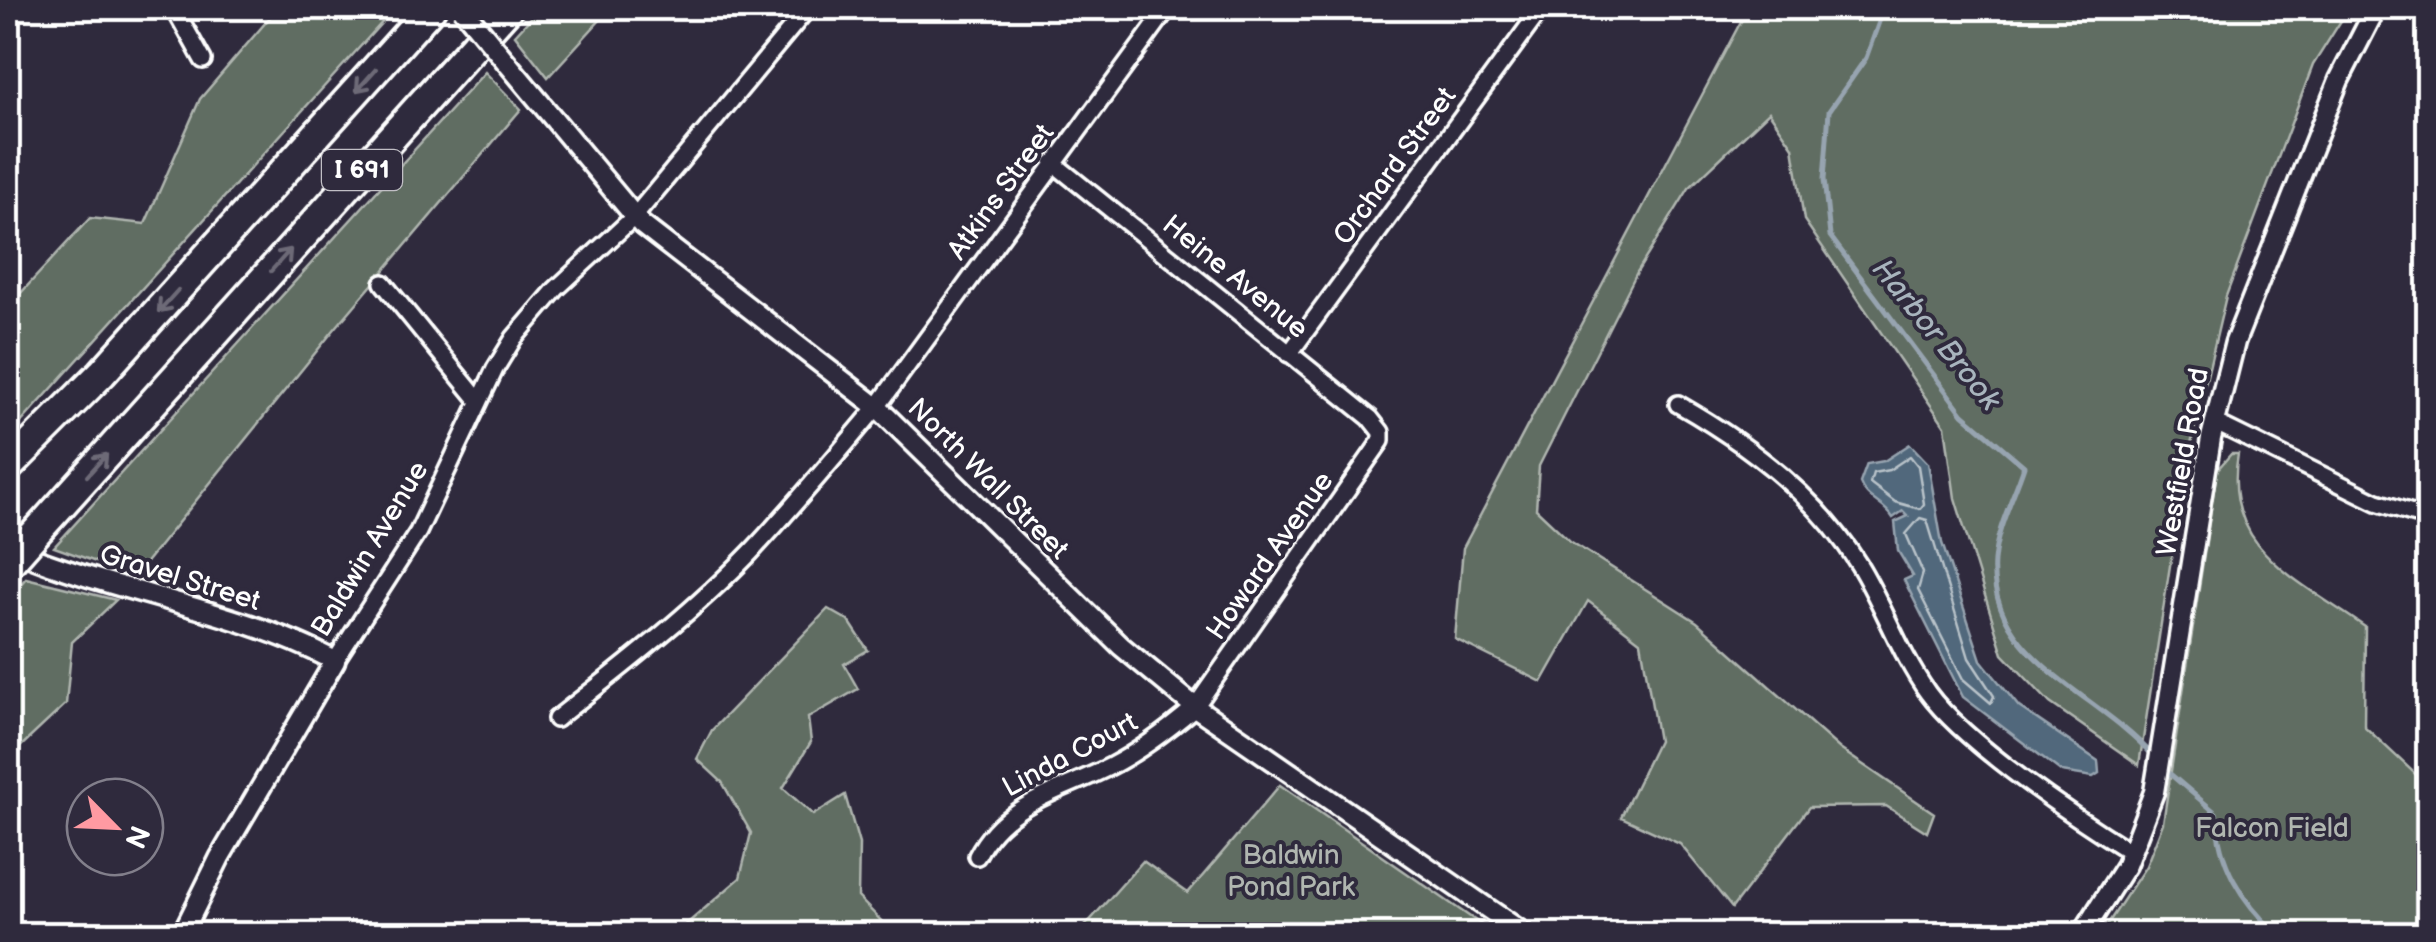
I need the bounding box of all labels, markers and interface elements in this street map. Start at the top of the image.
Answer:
one-way arrow [354,67,377,92]
street label: Orchard Street [1327,80,1463,251]
street label: Atkins Street [941,117,1061,266]
road number: I 691 [322,150,402,190]
street label: Heine Avenue [1156,208,1314,346]
one-way arrow [269,248,292,273]
water label: Harbor Brook [1864,252,2009,419]
one-way arrow [157,288,180,313]
street label: Westfield Road [2150,365,2216,559]
street label: North Wall Street [901,392,1076,567]
one-way arrow [85,453,108,478]
street label: Baldwin Avenue [305,455,435,643]
street label: Howard Avenue [1200,466,1340,646]
street label: Gravel Street [96,538,265,618]
street label: Linda Court [997,705,1143,804]
north arrow [65,777,165,877]
park label: Falcon Field [2195,812,2349,845]
text: N [117,820,156,853]
park label: Baldwin Pond Park [1227,839,1355,904]

